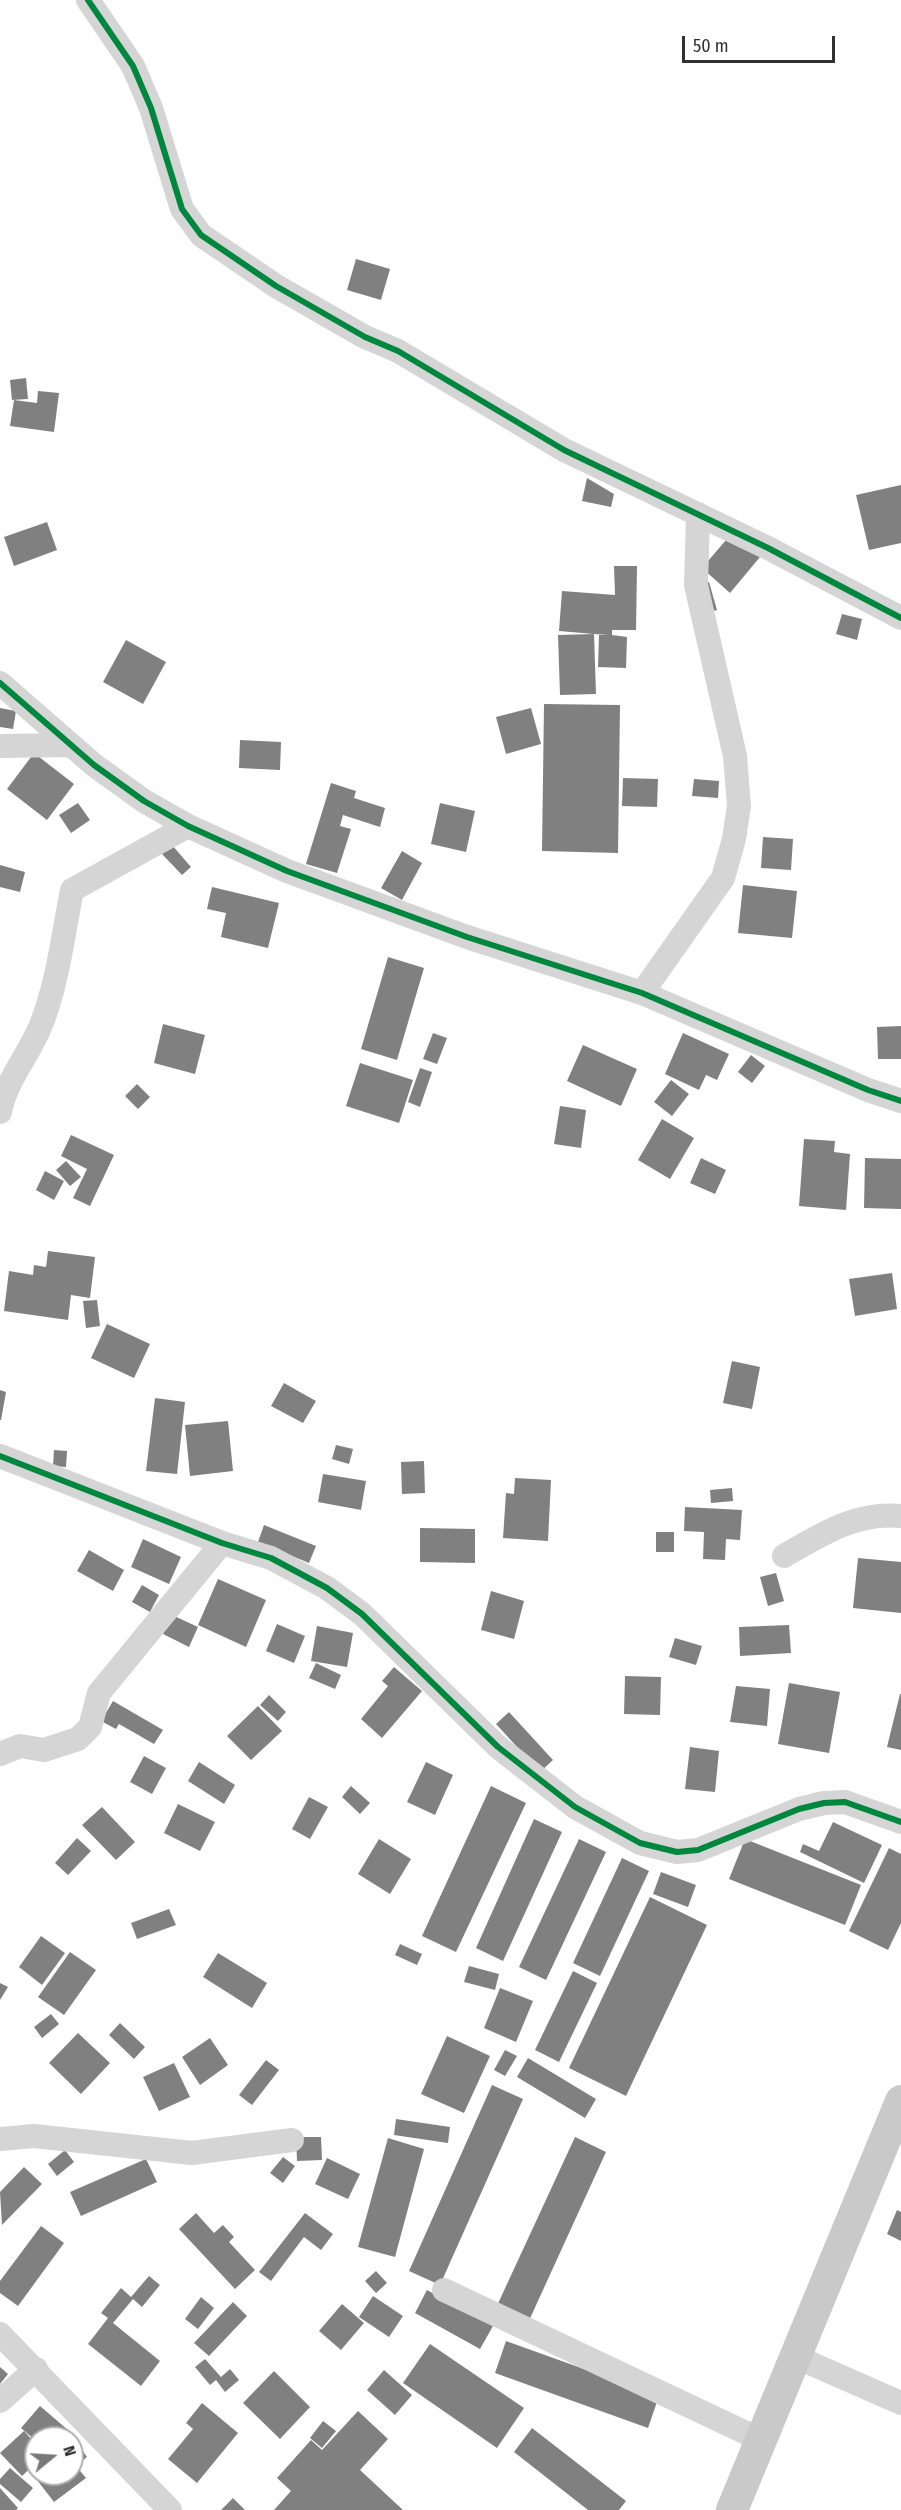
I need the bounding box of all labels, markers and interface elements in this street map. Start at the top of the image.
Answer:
scale bar [685,24,838,62]
text: 50 m [693,35,729,57]
north arrow [24,2426,84,2486]
text: N [59,2443,80,2458]

